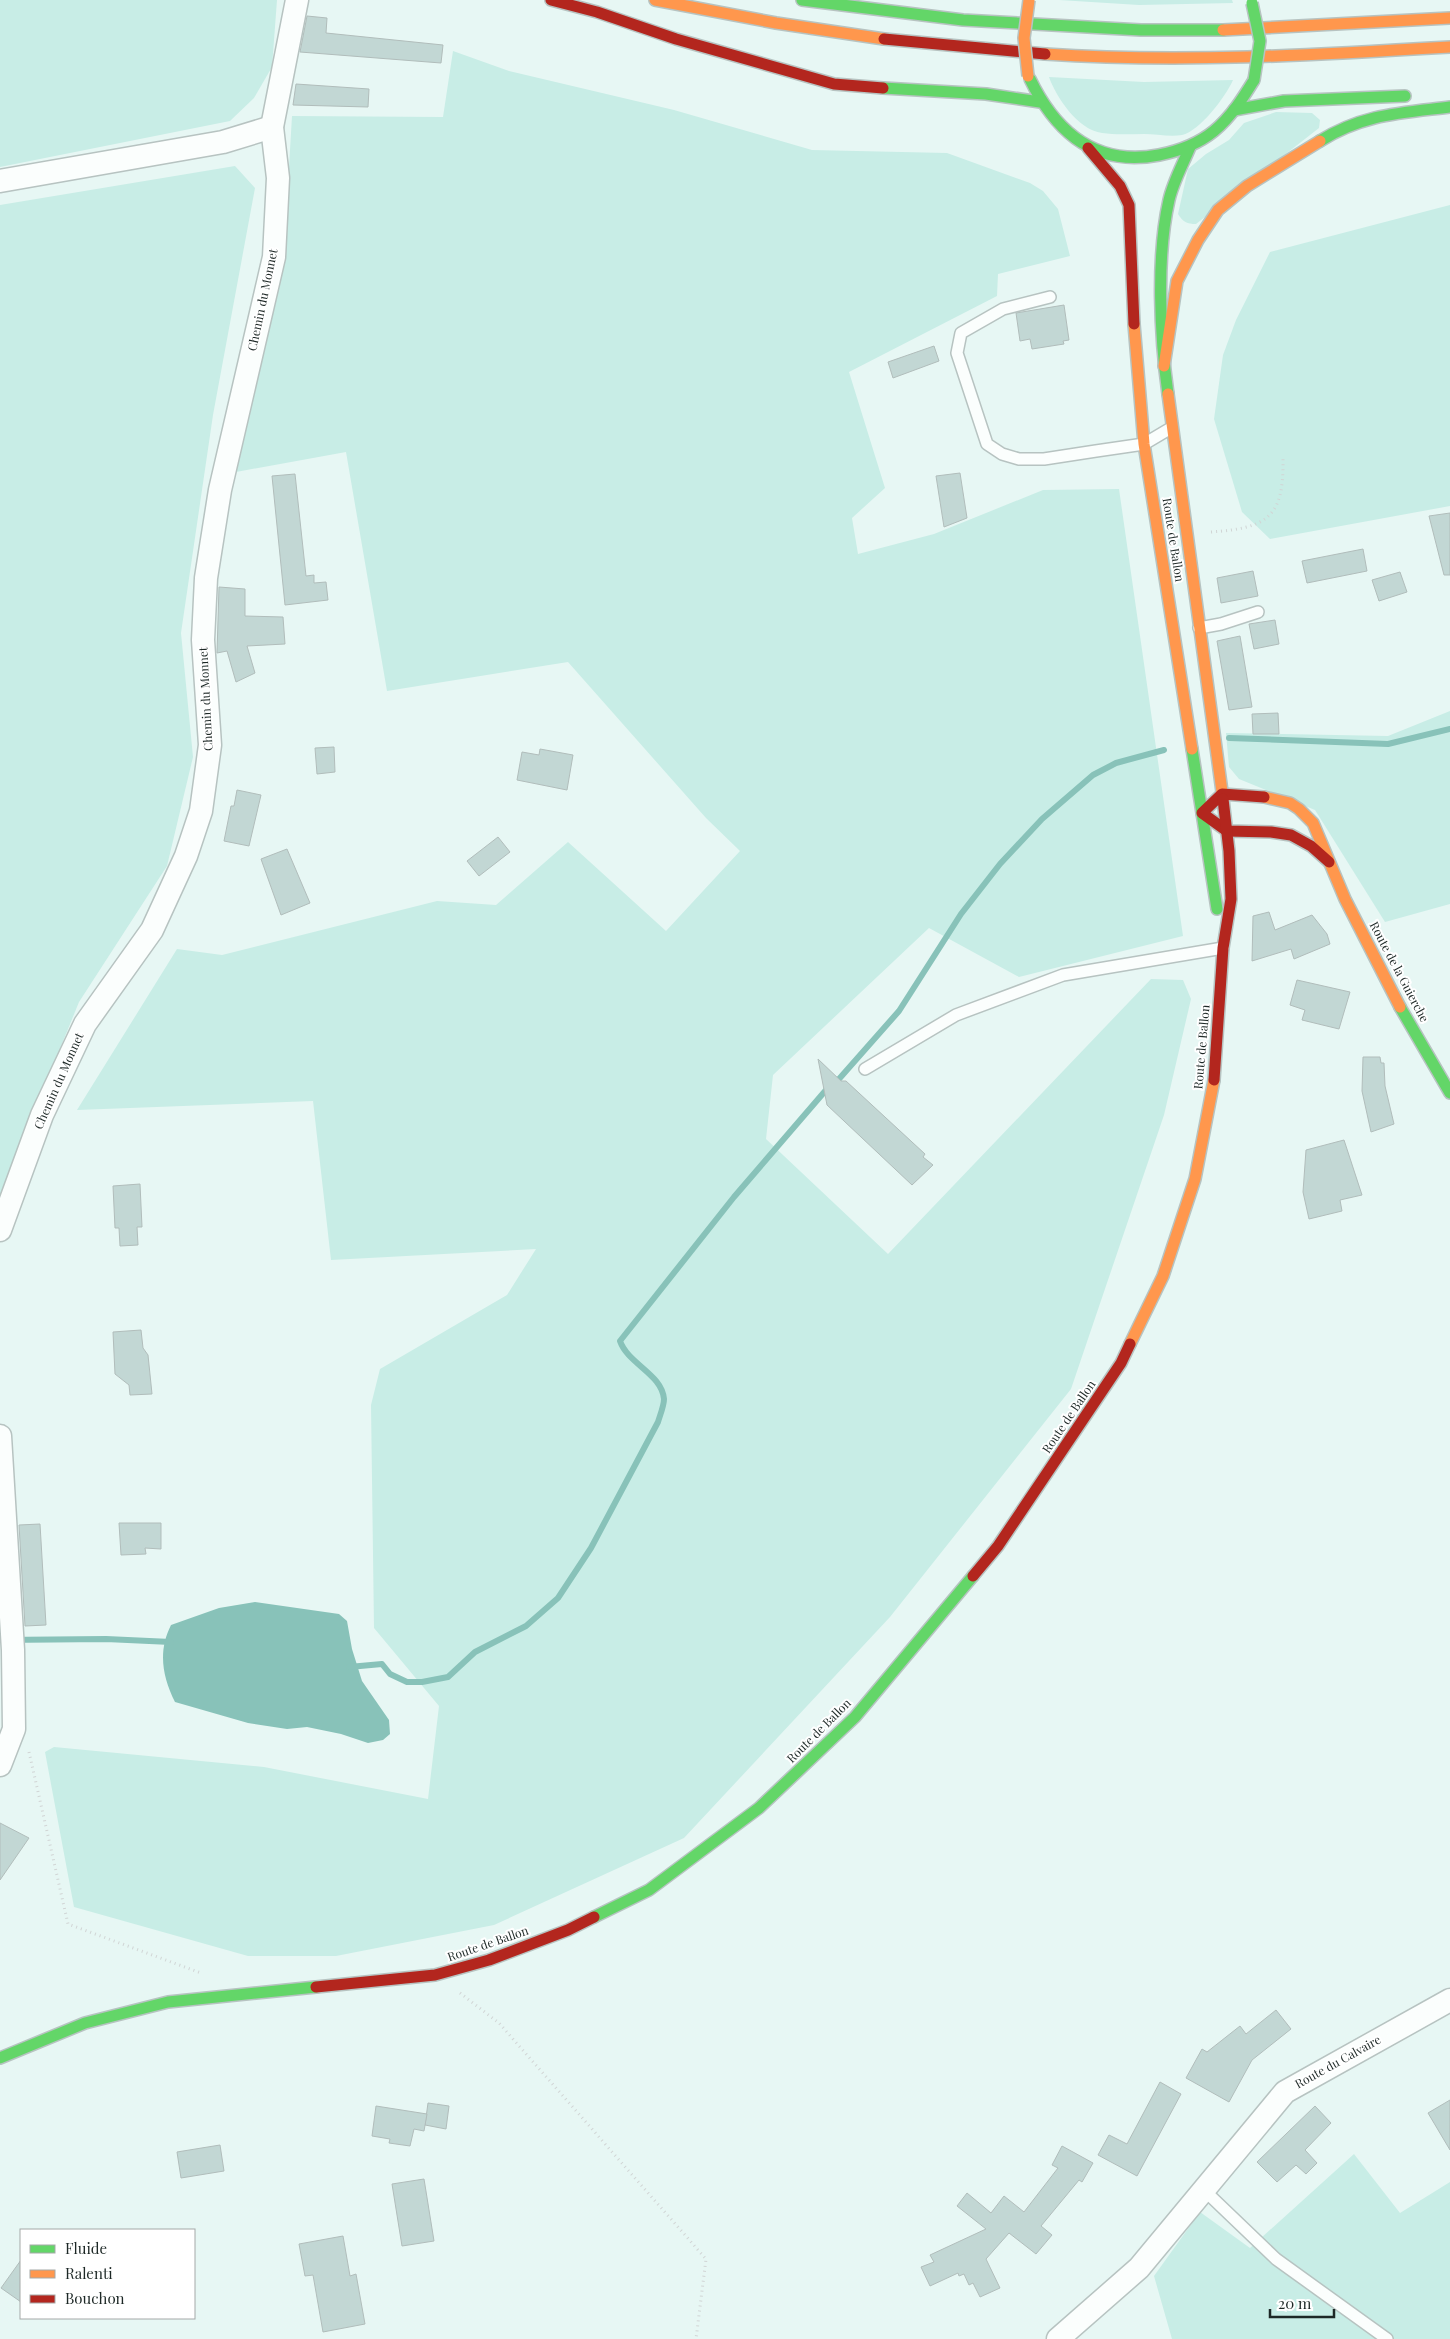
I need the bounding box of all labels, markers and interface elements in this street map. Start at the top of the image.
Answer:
street label: Chemin du Monnet [243,246,281,352]
street label: Route de Ballon [1159,497,1189,583]
street label: Chemin du Monnet [194,646,216,751]
street label: Route de la Guierche [1367,918,1433,1025]
street label: Route de Ballon [1189,1004,1213,1090]
street label: Chemin du Monnet [30,1029,87,1131]
street label: Route de Ballon [1038,1377,1098,1456]
street label: Route de Ballon [783,1695,854,1766]
street label: Route de Ballon [445,1922,530,1964]
street label: Route du Calvaire [1292,2031,1383,2091]
legend [20,2229,195,2319]
text: Fluide [65,2238,107,2258]
text: Ralenti [65,2263,113,2283]
scale bar [1270,2286,1334,2318]
text: Bouchon [65,2288,125,2308]
text: 20 m [1278,2293,1312,2313]

